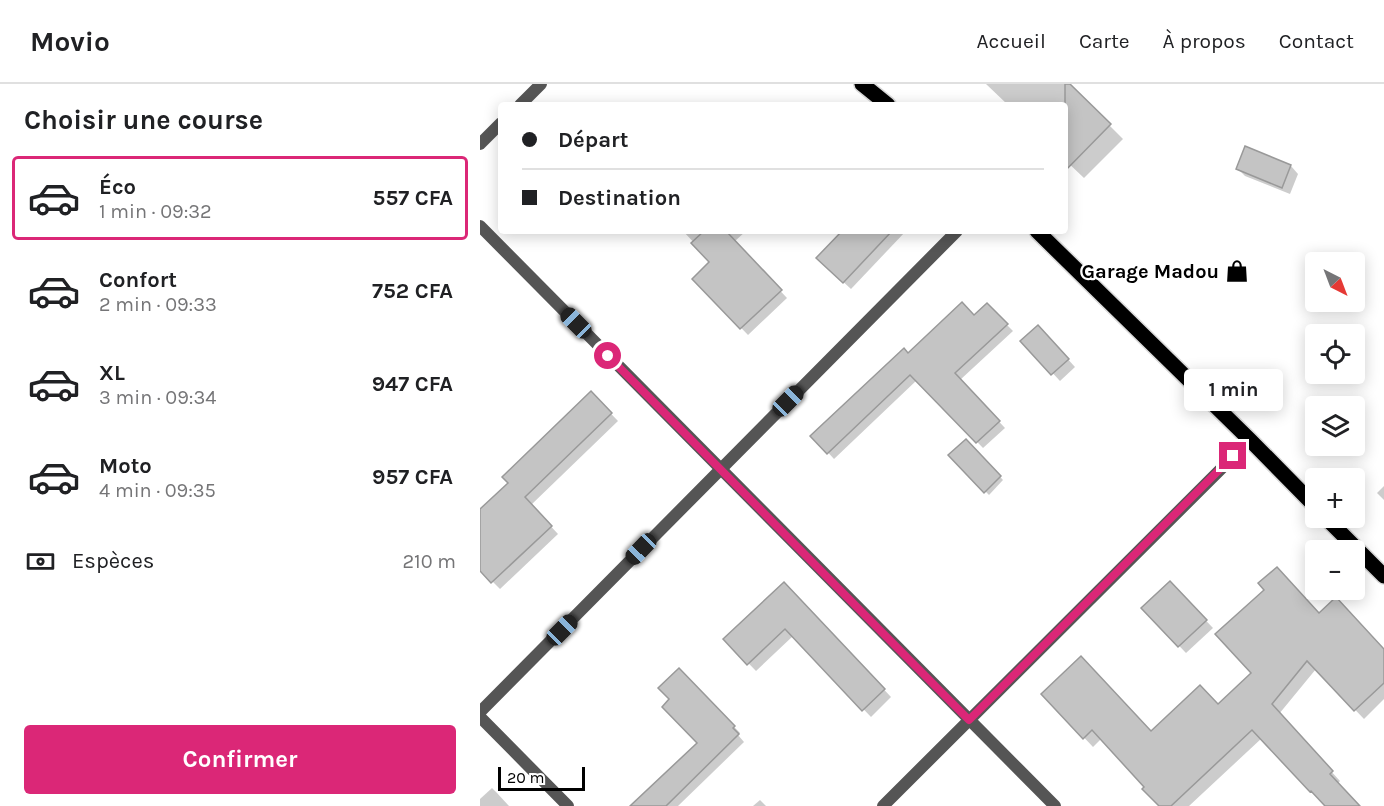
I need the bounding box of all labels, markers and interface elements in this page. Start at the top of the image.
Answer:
text: Movio [30,25,110,58]
text: Accueil [977,29,1046,53]
text: Carte [1079,29,1130,53]
text: À propos [1163,29,1246,53]
text: Contact [1279,29,1354,53]
text: Choisir une course [24,104,263,136]
text: Départ [558,127,628,153]
icon: car [27,171,81,225]
text: Éco [99,174,136,200]
text: 557 CFA [373,185,453,211]
text: Destination [558,185,681,211]
text: 1 min · 09:32 [99,200,212,223]
north arrow [1305,252,1365,312]
map controls [1305,252,1365,600]
shop icon: Garage Madou [1224,258,1250,284]
place label: Garage Madou [1082,260,1219,283]
icon: car [27,264,81,318]
text: Confort [99,267,177,293]
text: 752 CFA [372,278,453,304]
text: 2 min · 09:33 [99,293,217,316]
car [557,304,595,342]
button: locate [1305,324,1365,384]
route start [594,342,621,369]
icon: car [27,357,81,411]
text: XL [99,360,125,386]
callout: 1 min [1184,369,1282,411]
text: 947 CFA [372,371,453,397]
text: 1 min [1208,378,1259,401]
car [769,382,807,420]
text: 3 min · 09:34 [99,386,216,409]
button: layers [1305,396,1365,456]
route end [1219,442,1246,469]
icon: car [27,450,81,504]
text: Moto [99,453,152,479]
text: 957 CFA [372,464,453,490]
button: + [1305,468,1365,528]
text: 4 min · 09:35 [99,479,216,502]
car [622,530,660,568]
button: − [1305,540,1365,600]
icon: cash [24,545,57,578]
text: Espèces [72,548,154,574]
text: 210 m [402,550,456,573]
car [543,611,581,649]
button: Confirmer [24,725,456,794]
scale bar [498,764,585,792]
text: 20 m [507,768,545,787]

